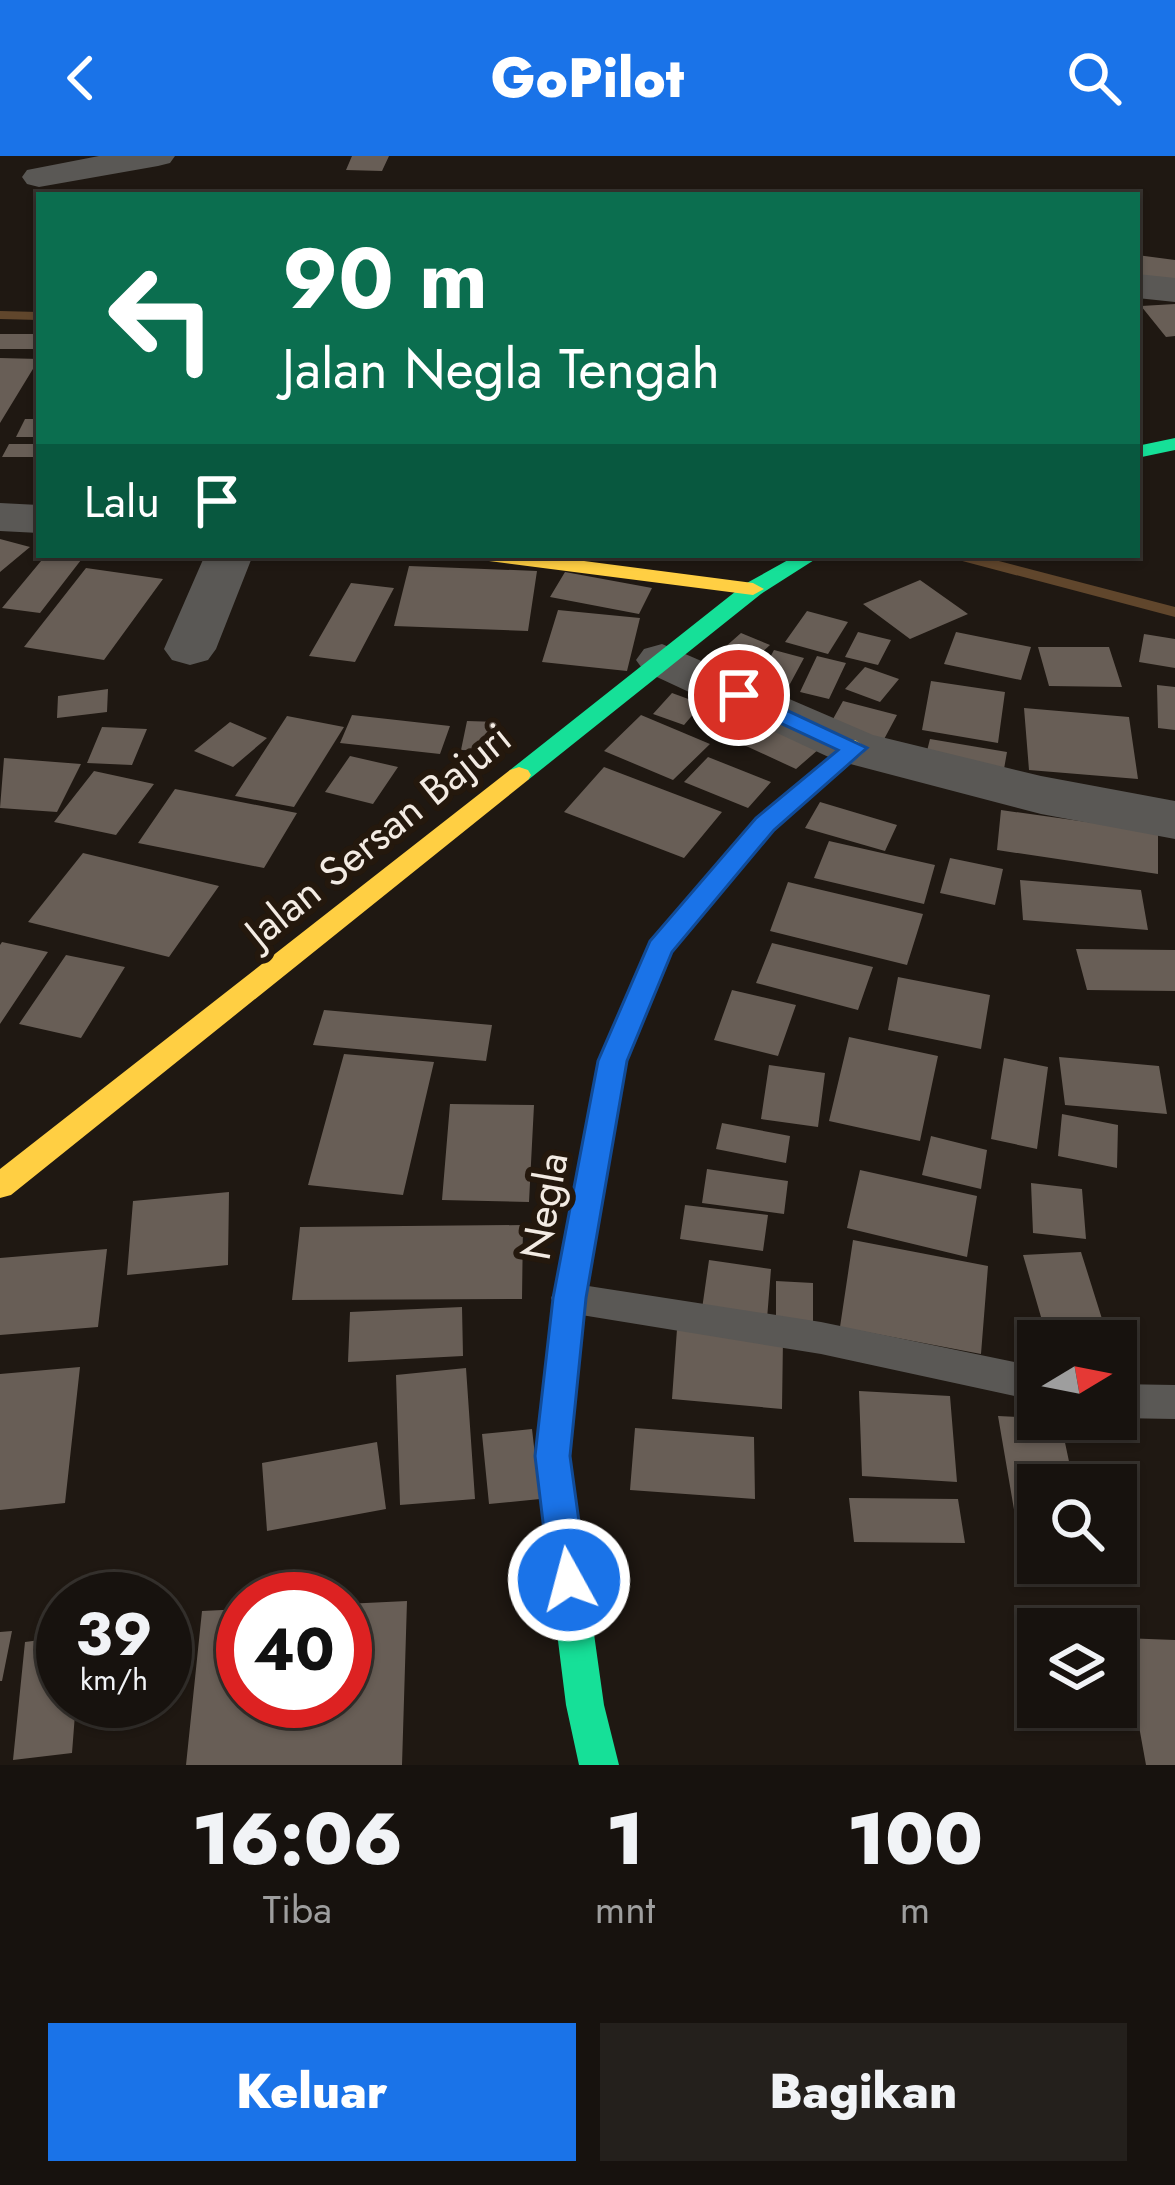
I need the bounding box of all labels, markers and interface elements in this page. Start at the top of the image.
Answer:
text: GoPilot [491,39,684,117]
icon: back [48,45,114,111]
icon: search [1061,45,1127,111]
text: 90 m [282,218,488,340]
icon: left [84,240,240,396]
text: Jalan Negla Tengah [282,330,720,408]
icon: arrive [184,468,250,534]
text: Lalu [84,469,160,534]
pin [688,644,790,746]
icon: arrive [706,662,772,728]
street label: Jalan Sersan Bajuri [228,708,524,965]
street label: Negla [505,1148,583,1264]
north arrow [1017,1320,1137,1440]
map controls [1017,1320,1137,1728]
button: search [1017,1464,1137,1584]
position arrow [506,1517,632,1643]
speed limit sign: 40 [216,1572,372,1728]
text: 39 [75,1591,153,1678]
button: layers [1017,1608,1137,1728]
text: km/h [80,1658,148,1701]
text: 16:06 [192,1787,403,1891]
text: 1 [606,1787,644,1891]
text: 100 [847,1787,983,1891]
text: Tiba [263,1881,332,1938]
text: mnt [595,1881,655,1938]
text: m [900,1881,930,1938]
button: Keluar [48,2023,576,2161]
button: Bagikan [600,2023,1127,2161]

